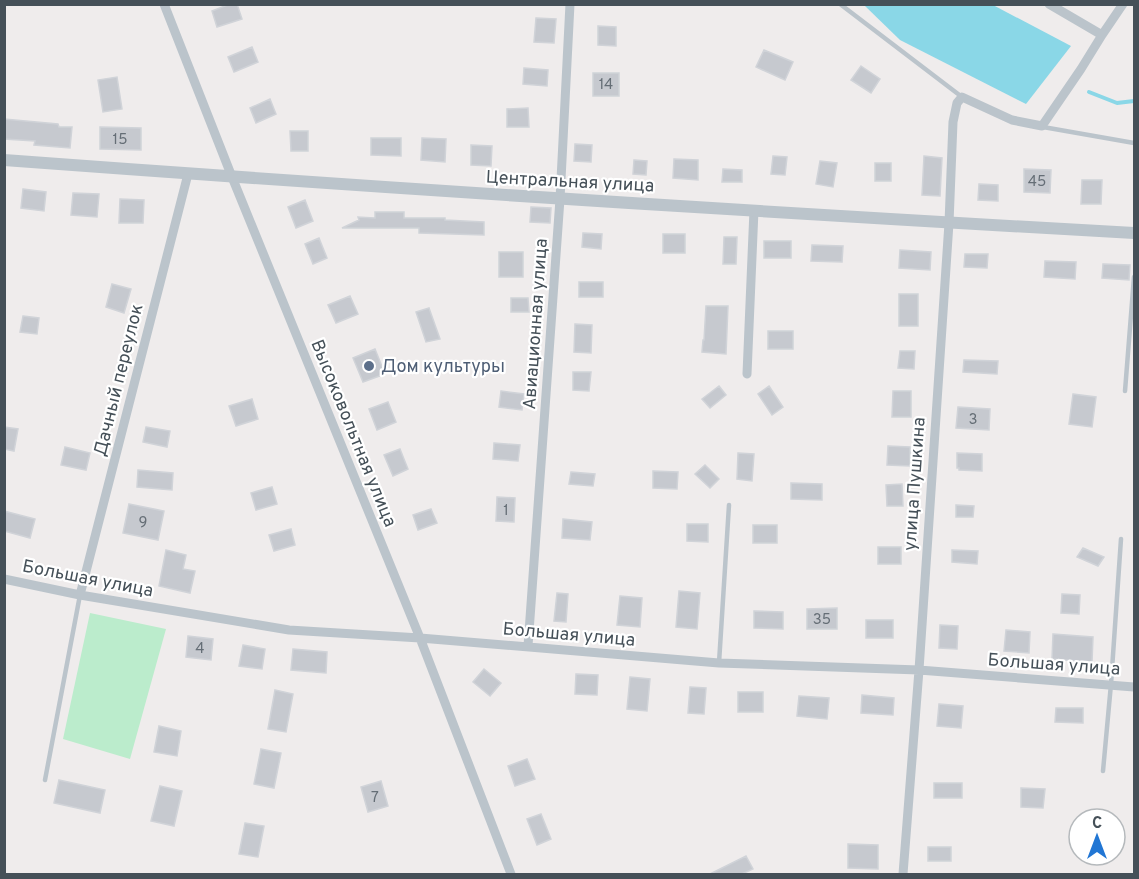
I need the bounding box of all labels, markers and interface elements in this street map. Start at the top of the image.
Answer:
house number: 14 [599,76,613,95]
house number: 15 [113,131,127,150]
street label: Центральная улица [485,167,655,198]
house number: 45 [1028,173,1046,192]
street label: Авиационная улица [519,238,554,411]
street label: Дачный переулок [89,302,150,459]
street label: Высоковольтная улица [304,336,401,531]
place label: Дом культуры [381,356,505,379]
marker: Дом культуры [362,359,376,373]
house number: 3 [968,411,978,430]
street label: улица Пушкина [899,416,932,552]
house number: 1 [503,502,509,521]
house number: 9 [139,514,147,533]
street label: Большая улица [20,556,155,603]
house number: 35 [813,611,831,630]
street label: Большая улица [502,618,636,653]
house number: 4 [195,640,205,659]
street label: Большая улица [987,649,1121,682]
house number: 7 [371,789,379,808]
north arrow [1067,807,1127,867]
text: С [1092,814,1102,834]

